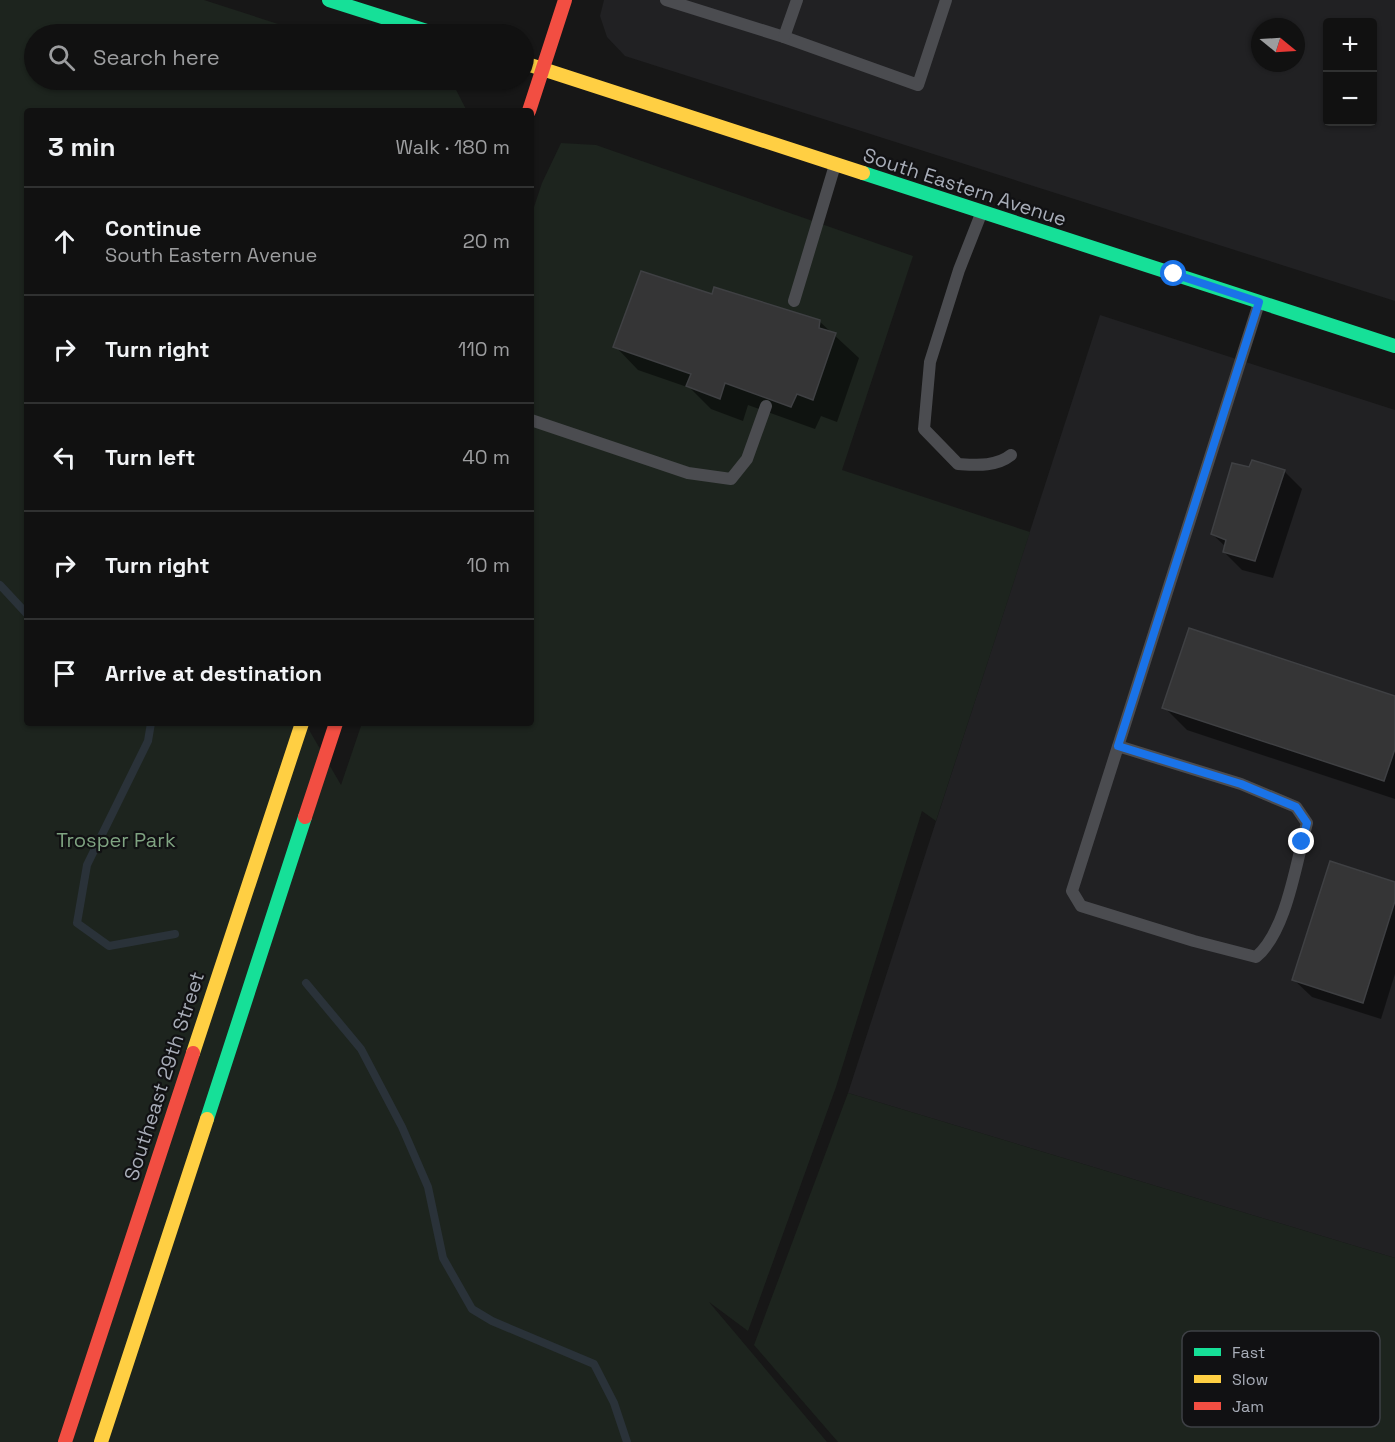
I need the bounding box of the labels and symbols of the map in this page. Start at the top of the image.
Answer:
north arrow [1251,18,1305,72]
street label: South Eastern Avenue [860,142,1070,232]
route start [1160,260,1186,286]
park label: Trosper Park [56,827,176,853]
route end [1288,828,1314,854]
street label: Southeast 29th Street [118,968,210,1184]
legend [1182,1331,1380,1427]
text: Fast [1232,1342,1265,1363]
text: Slow [1232,1369,1268,1390]
text: Jam [1232,1396,1264,1417]

